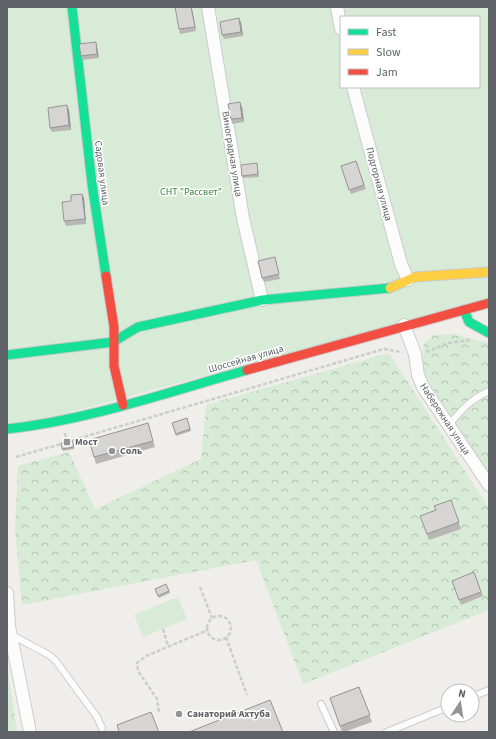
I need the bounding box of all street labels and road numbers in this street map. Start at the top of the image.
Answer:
street label: Виноградная улица [218,110,246,198]
street label: Садовая улица [91,140,113,206]
street label: Подгорная улица [362,146,396,222]
street label: Шоссейная улица [207,342,285,376]
street label: Набережная улица [416,380,474,458]

